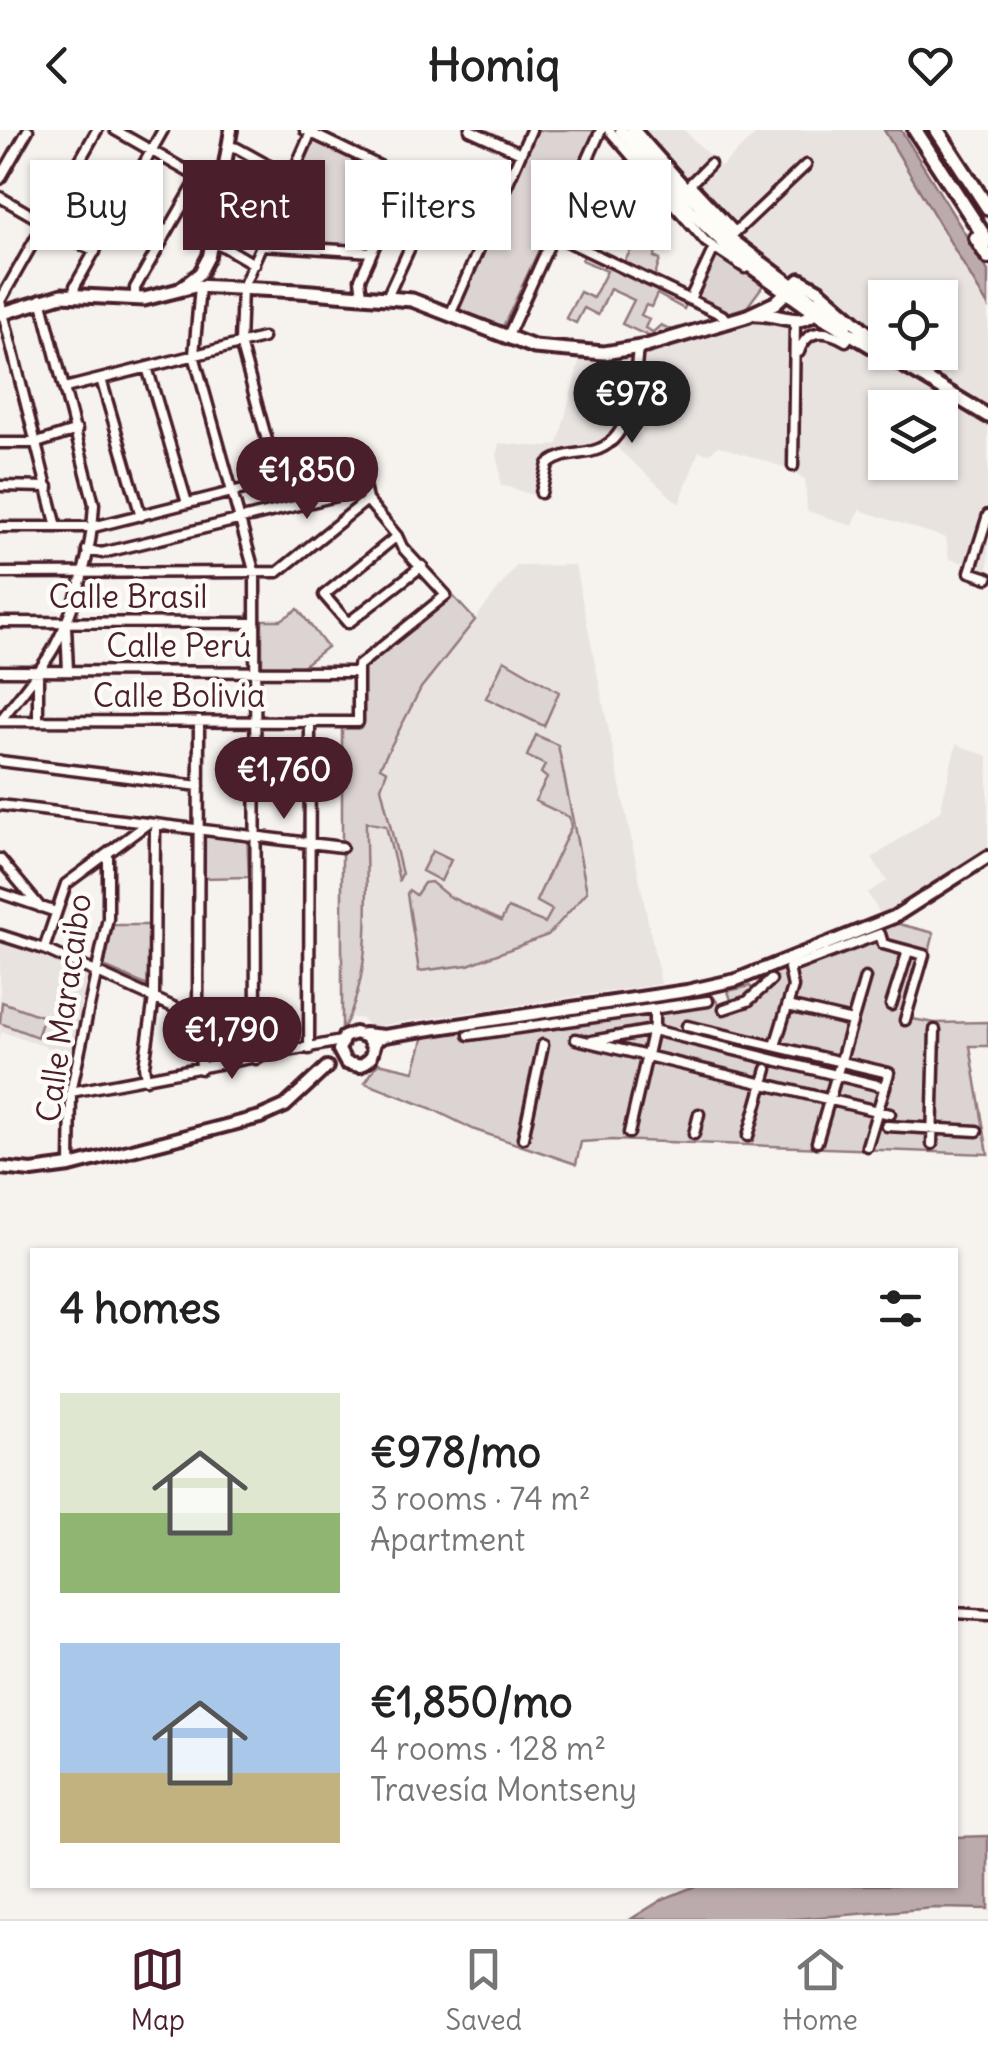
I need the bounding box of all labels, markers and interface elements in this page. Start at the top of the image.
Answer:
text: Homiq [428,37,560,93]
icon: back [30,38,85,93]
icon: heart [903,38,958,93]
chip: Buy [30,160,163,250]
chip: Rent [183,160,325,250]
chip: Filters [345,160,511,250]
chip: New [531,160,671,250]
map controls [868,280,958,480]
button: locate [868,280,958,370]
pin: €978 [573,361,691,446]
text: €978 [595,373,669,414]
button: layers [868,390,958,480]
pin: €1,850 [226,437,388,522]
text: €1,850 [258,449,356,490]
street label: Calle Brasil [48,576,208,617]
street label: Calle Perú [106,625,252,666]
street label: Calle Bolivia [93,675,265,716]
pin: €1,760 [203,737,365,822]
text: €1,760 [237,749,331,790]
street label: Calle Maracaibo [27,891,100,1125]
pin: €1,790 [151,997,313,1082]
text: €1,790 [185,1009,279,1050]
icon: filters [873,1281,928,1336]
text: 4 homes [60,1282,221,1334]
text: €978/mo [370,1426,541,1478]
icon: home [140,1433,260,1553]
text: 3 rooms · 74 m² [370,1478,591,1519]
text: Apartment [370,1519,525,1560]
text: €1,850/mo [370,1676,573,1728]
icon: home [140,1683,260,1803]
text: 4 rooms · 128 m² [370,1728,606,1769]
text: Travesía Montseny [370,1769,637,1810]
tab: Map [130,1942,185,2038]
tab: Saved [445,1942,522,2038]
tab: Home [782,1942,858,2038]

